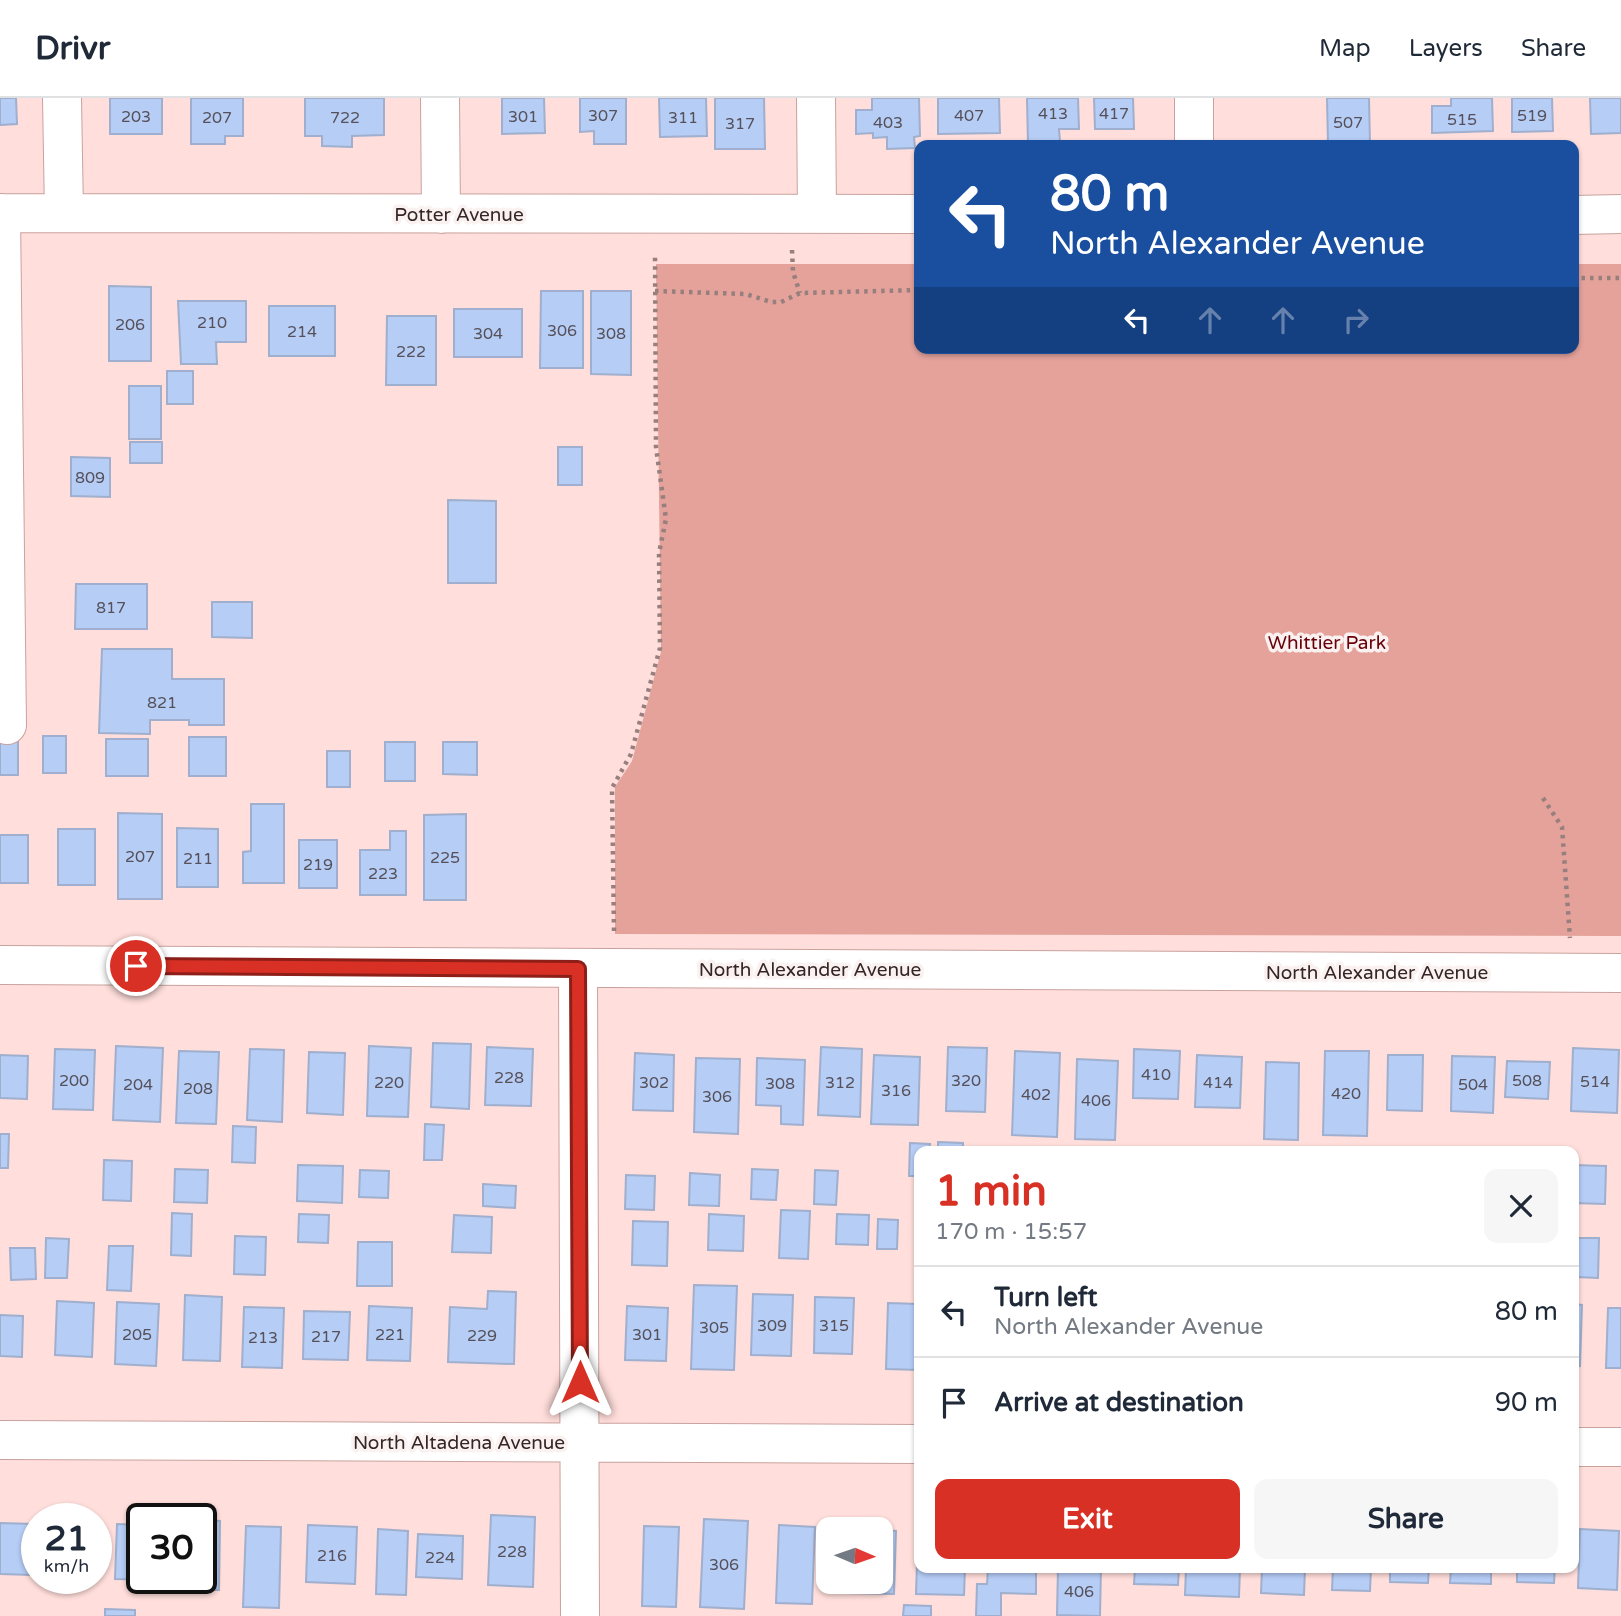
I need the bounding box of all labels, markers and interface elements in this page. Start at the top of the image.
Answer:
text: Drivr [35,29,110,68]
text: Map [1319,34,1371,63]
text: Layers [1409,34,1483,63]
text: Share [1521,34,1586,63]
house number: 413 [1038,104,1068,124]
house number: 417 [1099,104,1129,124]
house number: 307 [588,106,618,126]
house number: 407 [954,106,984,126]
house number: 519 [1517,106,1547,126]
house number: 203 [121,107,151,127]
house number: 301 [508,107,538,127]
house number: 207 [202,108,232,128]
house number: 722 [330,108,360,128]
house number: 311 [668,108,698,128]
house number: 515 [1447,110,1477,130]
house number: 403 [873,113,903,133]
house number: 507 [1333,113,1363,133]
house number: 317 [725,114,755,134]
text: 80 m [1050,165,1169,224]
icon: left [935,168,1026,259]
street label: Potter Avenue [394,204,524,226]
text: North Alexander Avenue [1050,225,1425,263]
icon: left [1118,301,1156,339]
icon: ahead [1191,301,1229,339]
icon: ahead [1264,301,1302,339]
icon: right [1337,301,1375,339]
house number: 210 [197,313,227,333]
house number: 206 [115,315,145,335]
house number: 306 [547,321,577,341]
house number: 214 [287,322,317,342]
house number: 304 [473,324,503,344]
house number: 308 [596,324,626,344]
house number: 222 [396,342,426,362]
house number: 809 [75,468,105,488]
house number: 817 [96,598,126,618]
park label: Whittier Park [1268,632,1386,654]
house number: 821 [147,693,177,713]
house number: 207 [125,847,155,867]
house number: 225 [430,848,460,868]
house number: 211 [183,849,213,869]
house number: 219 [303,855,333,875]
house number: 223 [368,864,398,884]
pin [106,936,166,996]
icon: arrive [117,947,155,985]
street label: North Alexander Avenue [699,959,921,981]
street label: North Alexander Avenue [1266,962,1488,984]
house number: 410 [1141,1065,1171,1085]
house number: 228 [494,1068,524,1088]
house number: 200 [59,1071,89,1091]
house number: 320 [951,1071,981,1091]
house number: 508 [1512,1071,1542,1091]
house number: 514 [1580,1072,1610,1092]
house number: 220 [374,1073,404,1093]
house number: 302 [639,1073,669,1093]
house number: 312 [825,1073,855,1093]
house number: 414 [1203,1073,1233,1093]
house number: 308 [765,1074,795,1094]
house number: 204 [123,1075,153,1095]
house number: 504 [1458,1075,1488,1095]
house number: 208 [183,1079,213,1099]
house number: 316 [881,1081,911,1101]
house number: 420 [1331,1084,1361,1104]
house number: 402 [1021,1085,1051,1105]
house number: 306 [702,1087,732,1107]
house number: 406 [1081,1091,1111,1111]
text: 1 min [935,1166,1047,1217]
button: close [1484,1169,1558,1243]
text: 170 m · 15:57 [935,1218,1087,1246]
text: Turn left [994,1282,1097,1313]
icon: left [935,1293,973,1331]
text: 80 m [1495,1296,1558,1327]
text: North Alexander Avenue [994,1313,1263,1341]
house number: 309 [757,1316,787,1336]
house number: 315 [819,1316,849,1336]
house number: 305 [699,1318,729,1338]
house number: 205 [122,1325,152,1345]
house number: 221 [375,1325,405,1345]
house number: 301 [632,1325,662,1345]
house number: 229 [467,1326,497,1346]
house number: 217 [311,1327,341,1347]
house number: 213 [248,1328,278,1348]
position arrow [543,1345,617,1419]
icon: arrive [935,1384,973,1422]
text: Arrive at destination [994,1387,1244,1418]
text: 90 m [1495,1387,1558,1418]
street label: North Altadena Avenue [353,1432,565,1454]
button: Exit [935,1479,1240,1559]
button: Share [1254,1479,1558,1559]
speed limit sign: 30 [126,1503,217,1594]
north arrow [816,1517,892,1594]
map controls [816,1517,893,1594]
text: 21 [45,1518,88,1560]
house number: 228 [497,1542,527,1562]
house number: 216 [317,1546,347,1566]
house number: 224 [425,1548,455,1568]
text: km/h [44,1555,89,1577]
house number: 306 [709,1555,739,1575]
house number: 406 [1064,1582,1094,1602]

